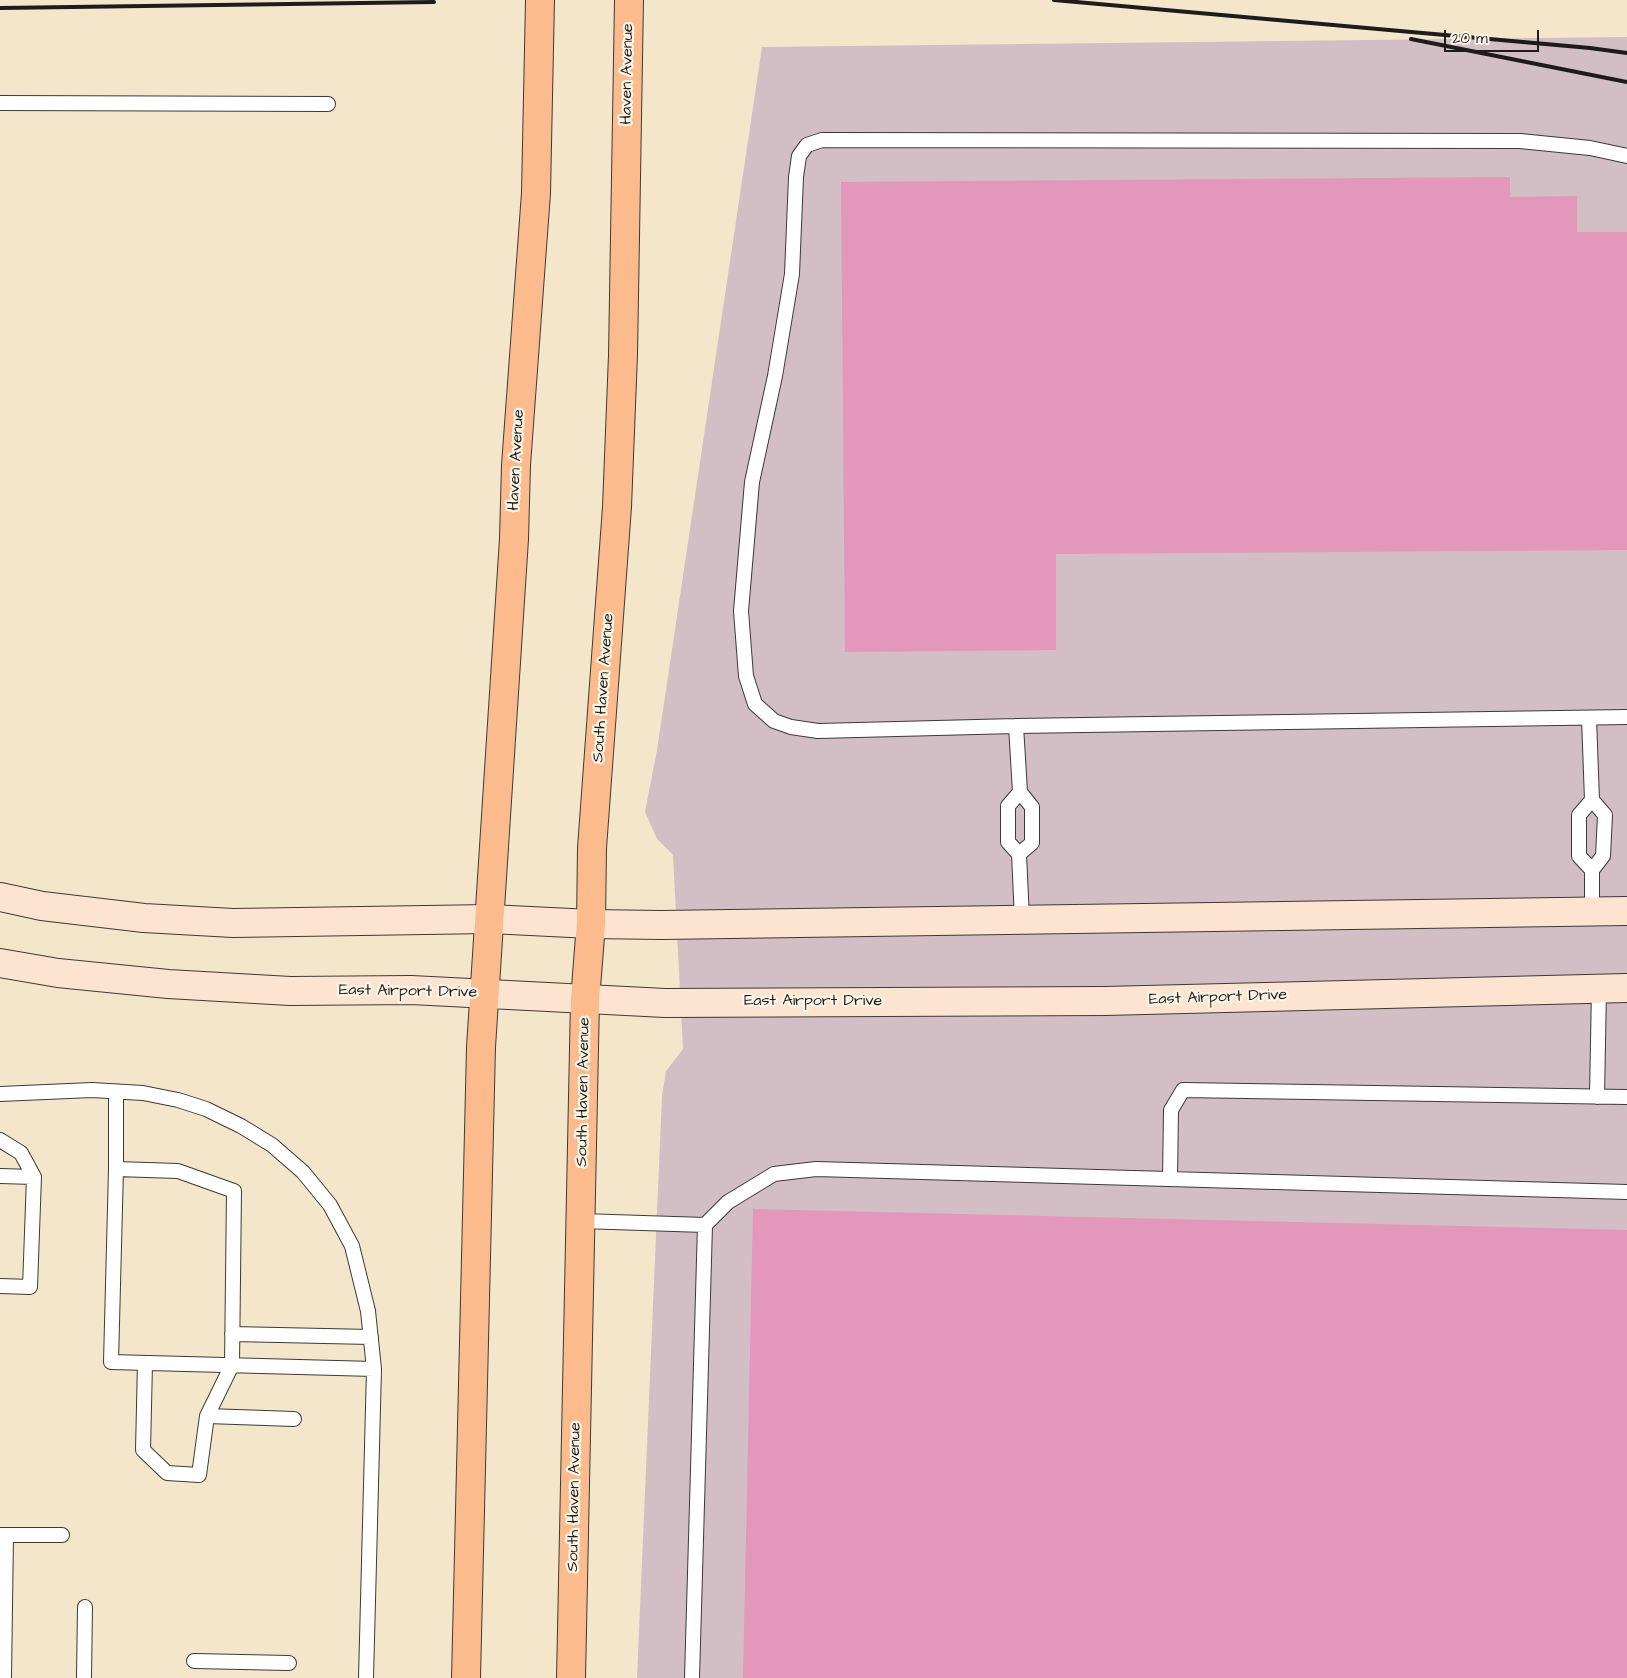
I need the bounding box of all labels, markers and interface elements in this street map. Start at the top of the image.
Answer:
scale bar [1447,20,1542,52]
street label: Haven Avenue [618,23,638,125]
text: 20 m [1452,28,1488,49]
street label: Haven Avenue [505,409,529,511]
street label: South Haven Avenue [589,613,619,763]
street label: East Airport Drive [339,981,477,1003]
street label: East Airport Drive [1149,986,1287,1010]
street label: East Airport Drive [744,992,882,1012]
street label: South Haven Avenue [573,1017,595,1167]
street label: South Haven Avenue [564,1422,586,1572]

